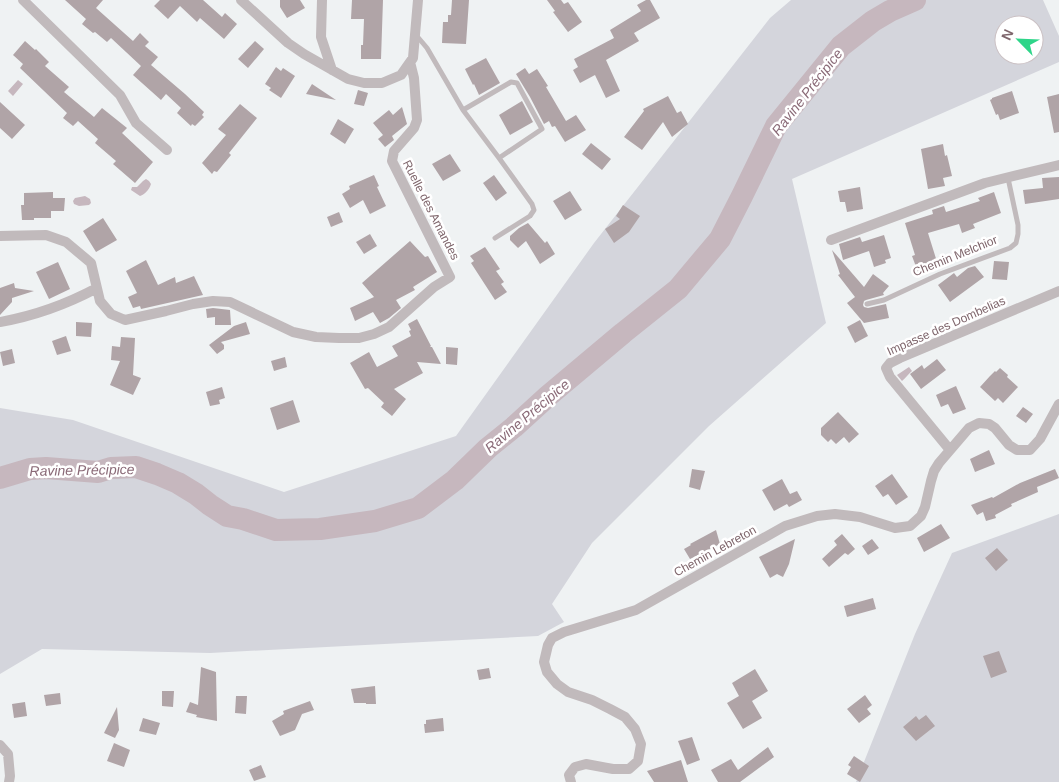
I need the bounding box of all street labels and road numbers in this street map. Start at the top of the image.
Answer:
street label: Ruelle des Amandes [400,158,462,262]
street label: Chemin Melchior [911,233,999,279]
street label: Impasse des Dombelias [885,294,1007,358]
street label: Chemin Lebreton [671,523,759,579]

